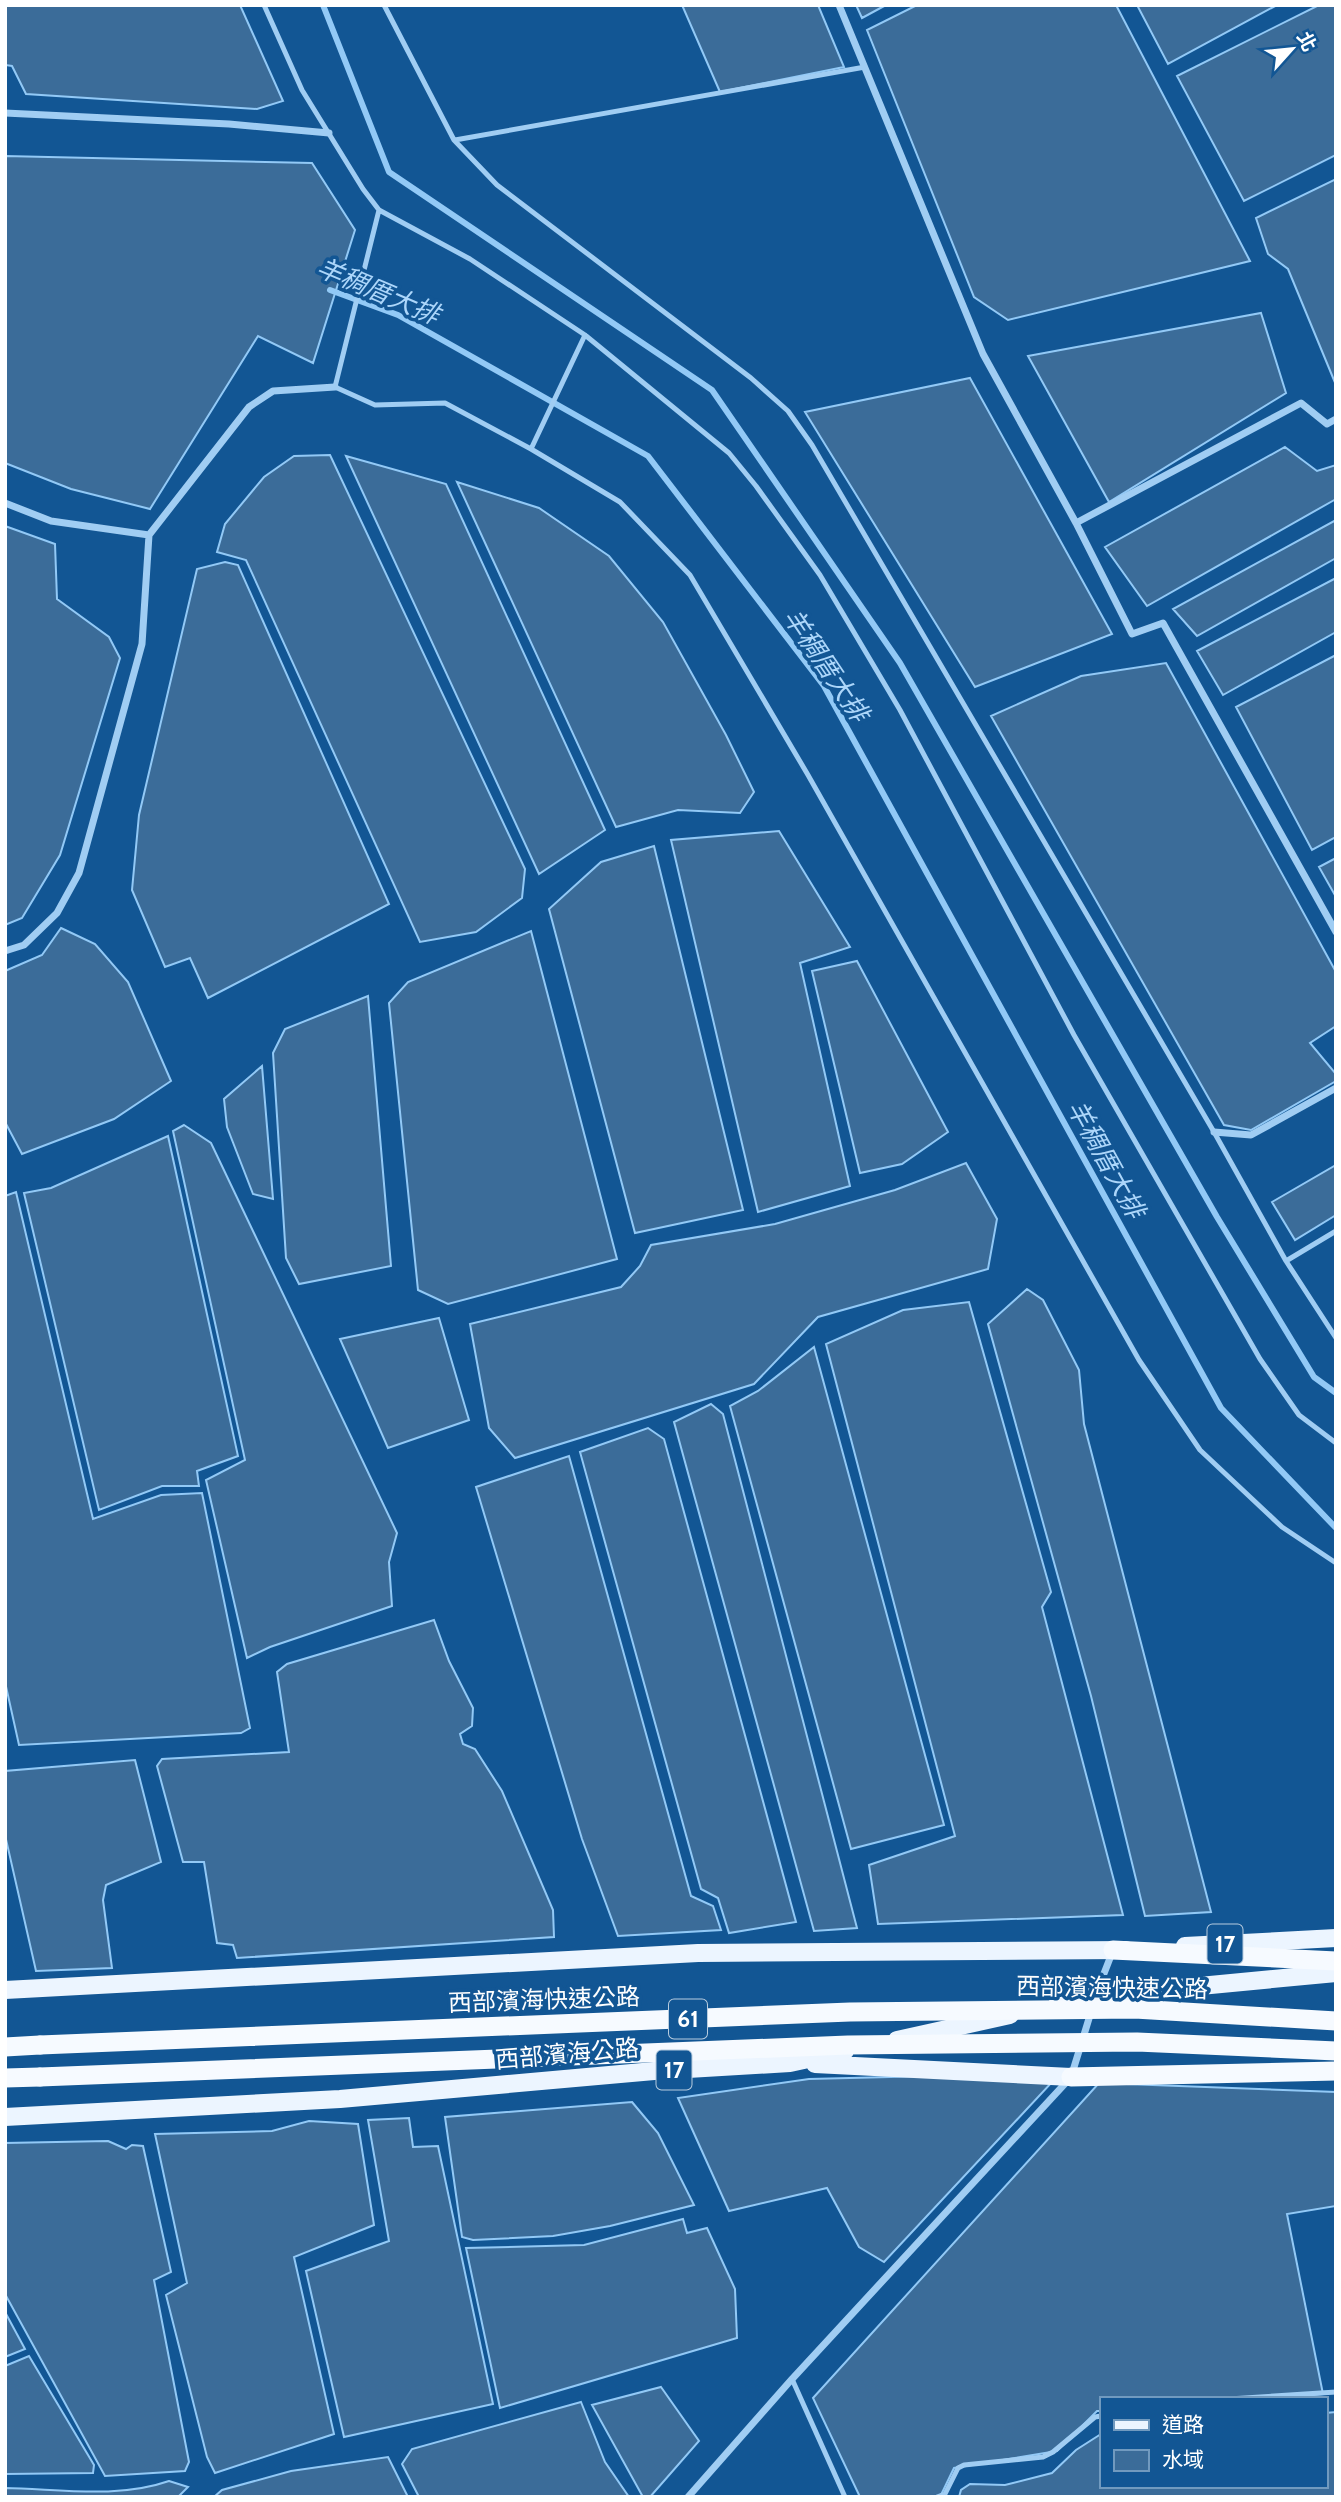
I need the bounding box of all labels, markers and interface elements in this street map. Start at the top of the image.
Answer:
north arrow [1257,14,1327,84]
text: 北 [1292,28,1321,55]
water label: 羊稠厝大排 [312,251,447,332]
water label: 羊稠厝大排 [776,602,877,730]
water label: 羊稠厝大排 [1060,1094,1153,1226]
road number: 17 [1208,1924,1242,1964]
street label: 西部濱海快速公路 [1016,1971,1208,2004]
street label: 西部濱海快速公路 [448,1982,640,2017]
road number: 61 [669,2000,707,2038]
street label: 西部濱海公路 [494,2033,640,2074]
road number: 17 [656,2050,692,2090]
legend [1100,2397,1327,2488]
text: 道路 [1162,2412,1204,2437]
text: 水域 [1162,2447,1204,2472]

